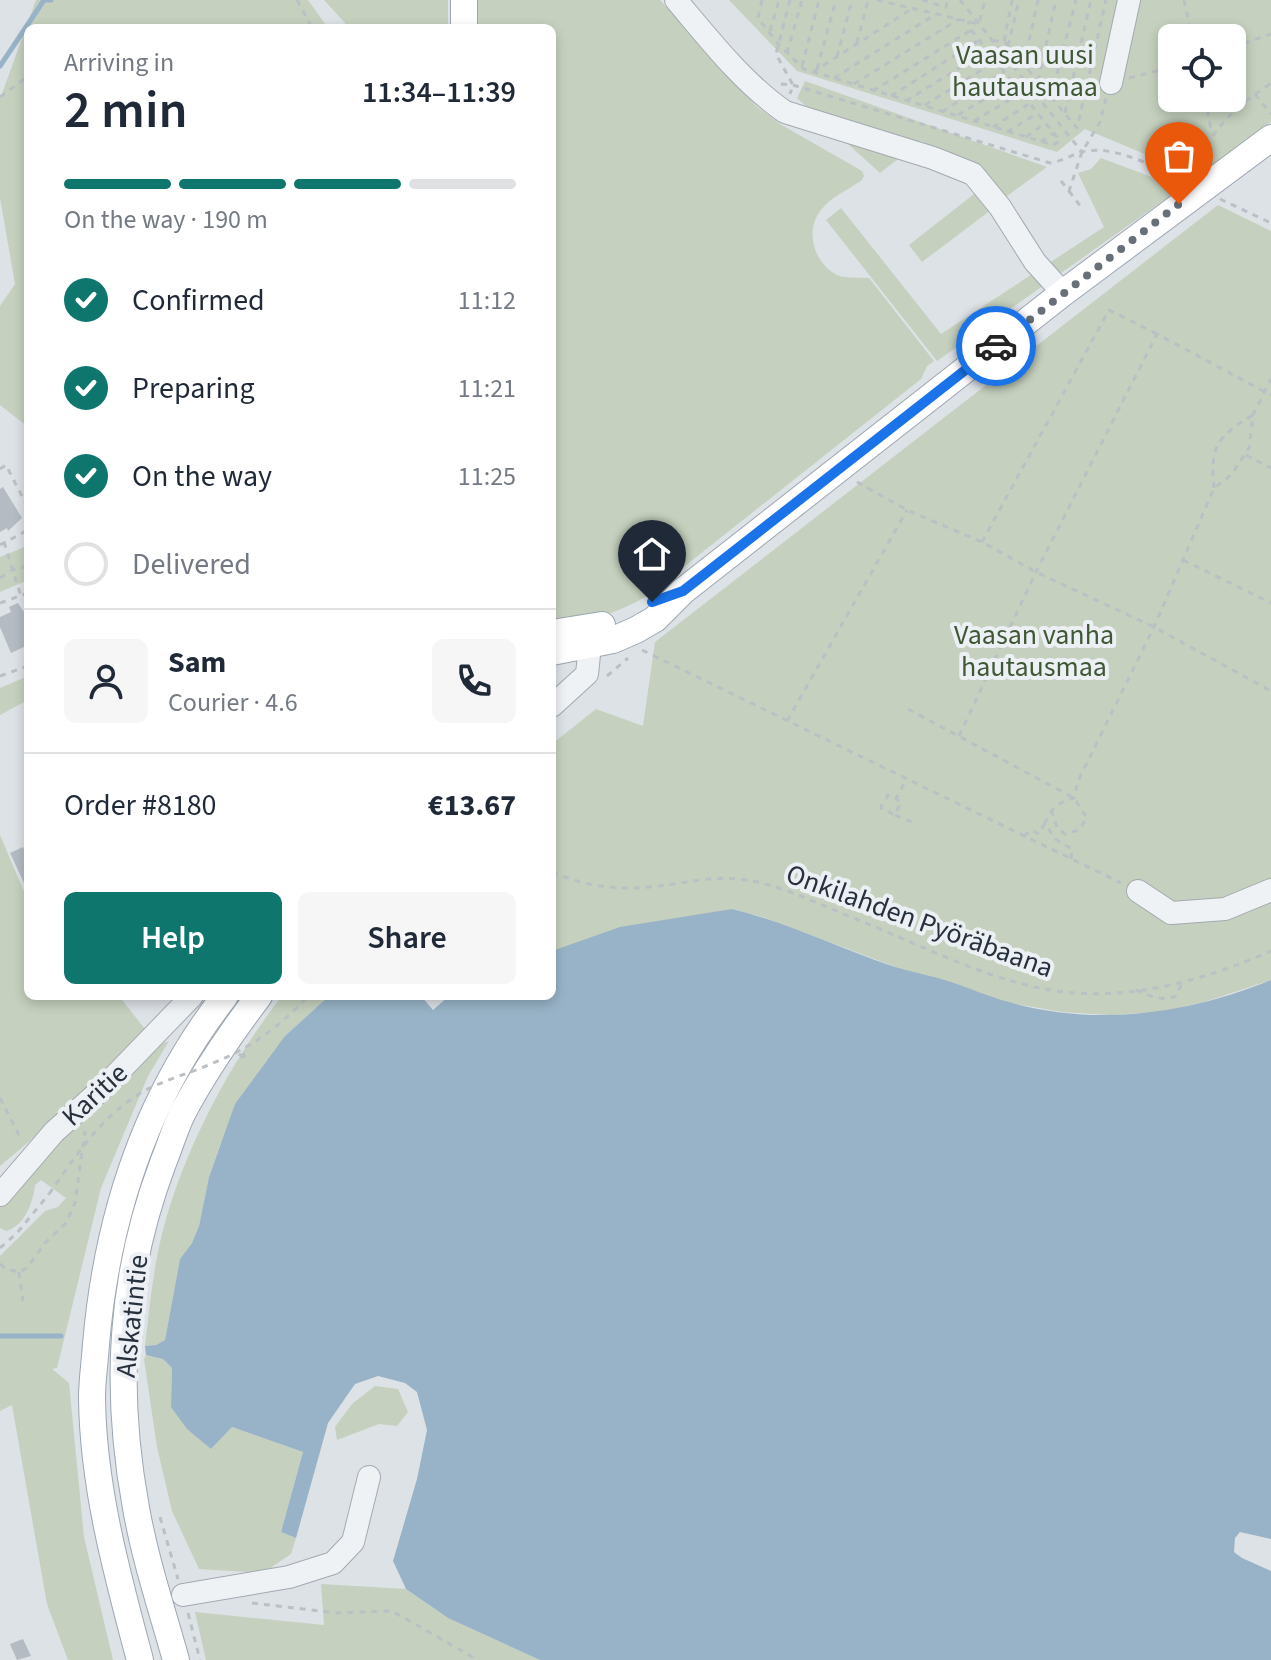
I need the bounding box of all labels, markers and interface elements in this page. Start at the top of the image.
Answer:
map controls [1158,24,1246,112]
button: locate [1158,24,1246,112]
park label: Vaasan uusi hautausmaa [952,35,1098,107]
text: Arriving in [64,44,174,81]
text: 11:34–11:39 [362,71,516,114]
text: 2 min [64,74,188,148]
pin [1145,122,1213,204]
icon: bag [1157,134,1201,178]
text: On the way · 190 m [64,201,268,238]
icon: check [64,278,108,322]
text: Confirmed [132,279,265,322]
text: 11:12 [458,282,516,319]
courier [956,306,1036,386]
icon: car [974,324,1018,368]
icon: check [64,366,108,410]
text: Preparing [132,367,255,410]
text: 11:21 [458,370,516,407]
icon: check [64,454,108,498]
text: On the way [132,455,272,498]
text: 11:25 [458,458,516,495]
pin [618,520,686,602]
icon: home [630,532,674,576]
text: Delivered [132,543,251,586]
park label: Vaasan vanha hautausmaa [954,615,1114,687]
button: person [64,639,148,723]
button: phone [432,639,516,723]
text: Sam [168,641,226,684]
text: Courier · 4.6 [168,684,298,721]
text: Order #8180 [64,784,217,827]
text: €13.67 [428,784,516,827]
street label: Onkilahden Pyöräbaana [781,854,1059,988]
button: Help [64,892,282,984]
button: Share [298,892,516,984]
street label: Karitie [53,1054,137,1136]
street label: Alskatintie [106,1253,158,1380]

